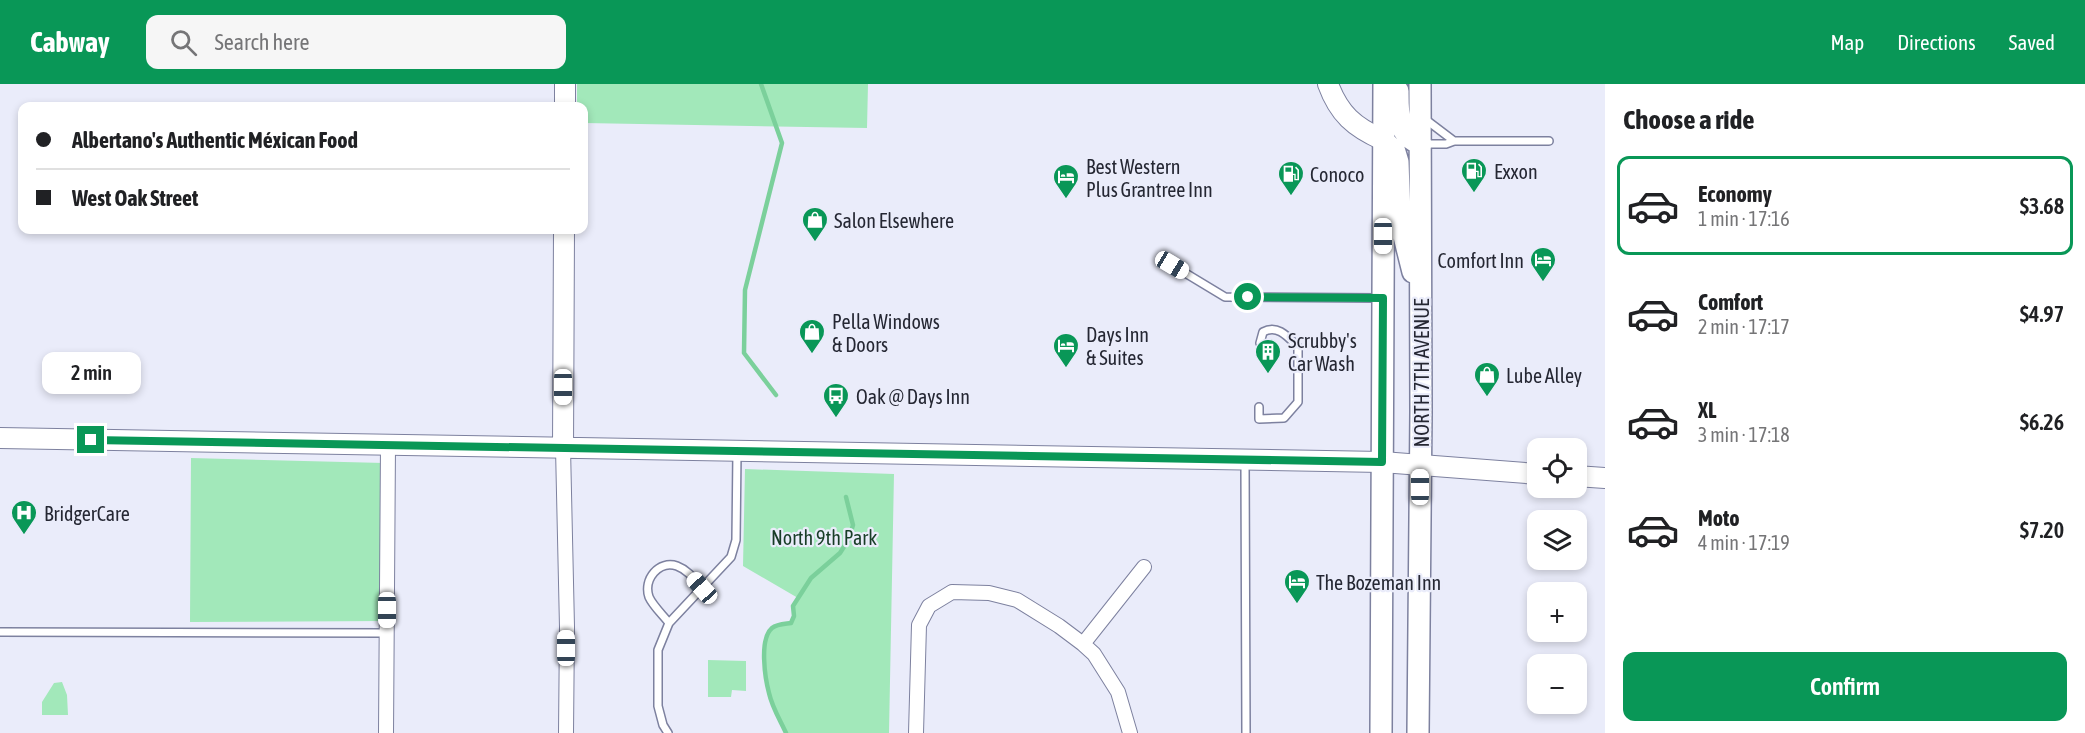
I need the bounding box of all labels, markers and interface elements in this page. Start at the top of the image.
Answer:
search box [146,15,566,69]
text: Cabway [30,26,110,58]
icon: search [167,26,200,59]
text: Search here [215,29,310,55]
text: Map [1830,30,1864,54]
text: Directions [1897,30,1976,54]
text: Saved [2009,30,2055,54]
text: Choose a ride [1623,104,1755,135]
text: Albertano's Authentic Méxican Food [72,127,358,153]
place label: Best Western Plus Grantree Inn [1086,155,1213,201]
fuel station icon: Exxon [1459,156,1489,194]
fuel station icon: Conoco [1276,159,1306,197]
place label: Exxon [1494,160,1538,183]
hotel icon: Best Western Plus Grantree Inn [1051,162,1081,200]
place label: Conoco [1310,163,1364,186]
icon: car [1626,179,1680,233]
text: Economy [1698,181,1772,207]
text: West Oak Street [72,185,198,211]
text: $3.68 [2020,193,2064,219]
shop icon: Salon Elsewhere [800,205,830,243]
text: 1 min · 17:16 [1698,207,1790,230]
place label: Salon Elsewhere [834,209,954,232]
car [1374,218,1392,254]
hotel icon: Comfort Inn [1528,245,1558,283]
car [1152,248,1192,282]
place label: Comfort Inn [1438,249,1524,272]
route start [1234,283,1261,310]
icon: car [1626,287,1680,341]
text: Comfort [1698,289,1763,315]
street label: NORTH 7TH AVENUE [1410,298,1433,448]
text: $4.97 [2020,301,2064,327]
place label: Pella Windows & Doors [832,310,940,356]
text: 2 min · 17:17 [1698,315,1790,338]
shop icon: Pella Windows & Doors [797,317,827,355]
place label: Days Inn & Suites [1086,323,1149,369]
place label: Scrubby's Car Wash [1288,329,1357,375]
hotel icon: Days Inn & Suites [1051,331,1081,369]
building icon: Scrubby's Car Wash [1253,337,1283,375]
callout: 2 min [42,353,140,395]
shop icon: Lube Alley [1472,360,1502,398]
text: 2 min [71,361,112,384]
place label: Lube Alley [1506,364,1582,387]
car [554,369,572,405]
bus stop icon: Oak @ Days Inn [821,381,851,419]
place label: Oak @ Days Inn [856,385,970,408]
icon: car [1626,395,1680,449]
text: XL [1698,397,1716,423]
text: $6.26 [2020,409,2064,435]
text: 3 min · 17:18 [1698,423,1790,446]
route end [77,426,104,453]
map controls [1527,438,1587,714]
button: locate [1527,438,1587,498]
car [1411,469,1429,505]
hospital icon: BridgerCare [9,498,39,536]
place label: BridgerCare [44,502,130,525]
icon: car [1626,503,1680,557]
text: Moto [1698,505,1740,531]
button: layers [1527,510,1587,570]
text: $7.20 [2020,517,2064,543]
park label: North 9th Park [771,526,877,549]
text: 4 min · 17:19 [1698,531,1790,554]
hotel icon: The Bozeman Inn [1282,567,1312,605]
car [683,569,721,607]
place label: The Bozeman Inn [1316,571,1441,594]
button: + [1527,582,1587,642]
car [378,592,396,628]
car [557,630,575,666]
button: Confirm [1623,652,2067,721]
button: − [1527,654,1587,714]

